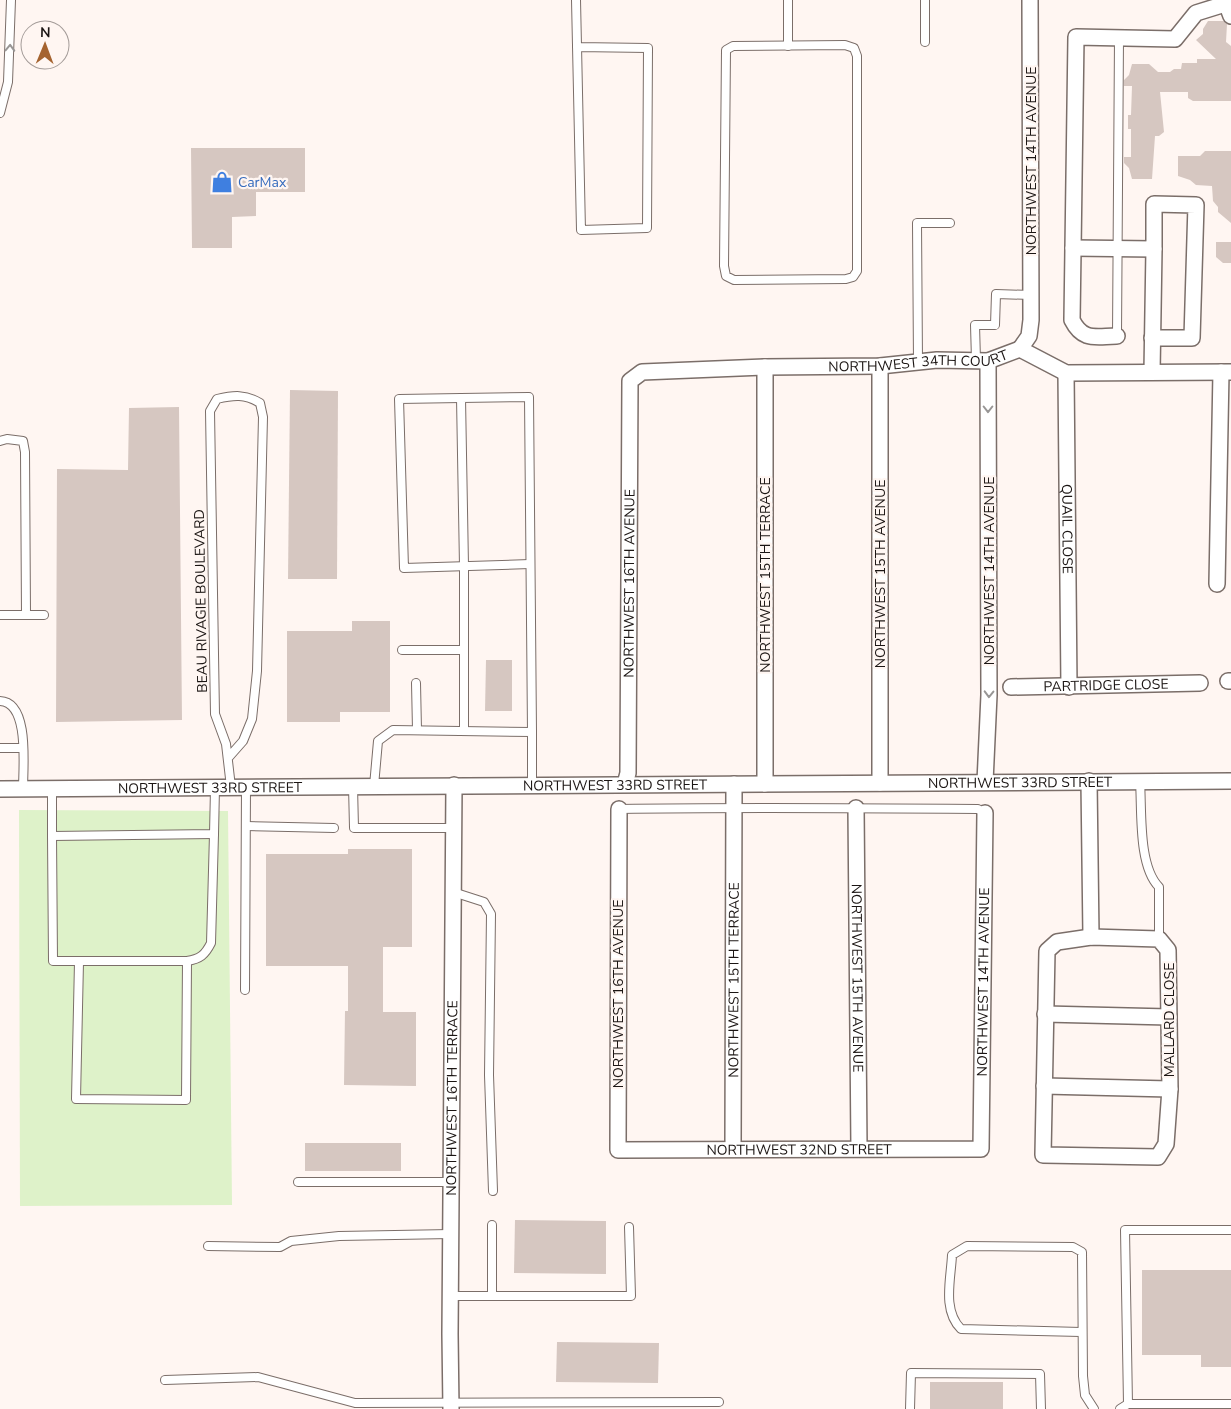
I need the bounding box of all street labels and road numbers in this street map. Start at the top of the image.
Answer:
street label: NORTHWEST 14TH AVENUE [1022,67,1041,255]
street label: NORTHWEST 34TH COURT [828,345,1011,376]
street label: NORTHWEST 15TH TERRACE [756,477,775,673]
street label: NORTHWEST 14TH AVENUE [980,477,999,665]
street label: NORTHWEST 15TH AVENUE [871,480,890,668]
street label: QUAIL CLOSE [1058,484,1077,574]
street label: NORTHWEST 16TH AVENUE [619,489,639,678]
street label: BEAU RIVAGIE BOULEVARD [190,509,212,693]
street label: PARTRIDGE CLOSE [1043,674,1169,696]
street label: NORTHWEST 33RD STREET [928,772,1113,792]
street label: NORTHWEST 33RD STREET [523,775,708,795]
street label: NORTHWEST 33RD STREET [118,778,303,798]
street label: NORTHWEST 15TH TERRACE [724,882,743,1078]
street label: NORTHWEST 15TH AVENUE [847,884,868,1072]
street label: NORTHWEST 14TH AVENUE [972,888,994,1077]
street label: NORTHWEST 16TH AVENUE [609,900,628,1088]
street label: MALLARD CLOSE [1160,963,1179,1077]
street label: NORTHWEST 16TH TERRACE [442,1000,462,1196]
street label: NORTHWEST 32ND STREET [706,1140,892,1159]

